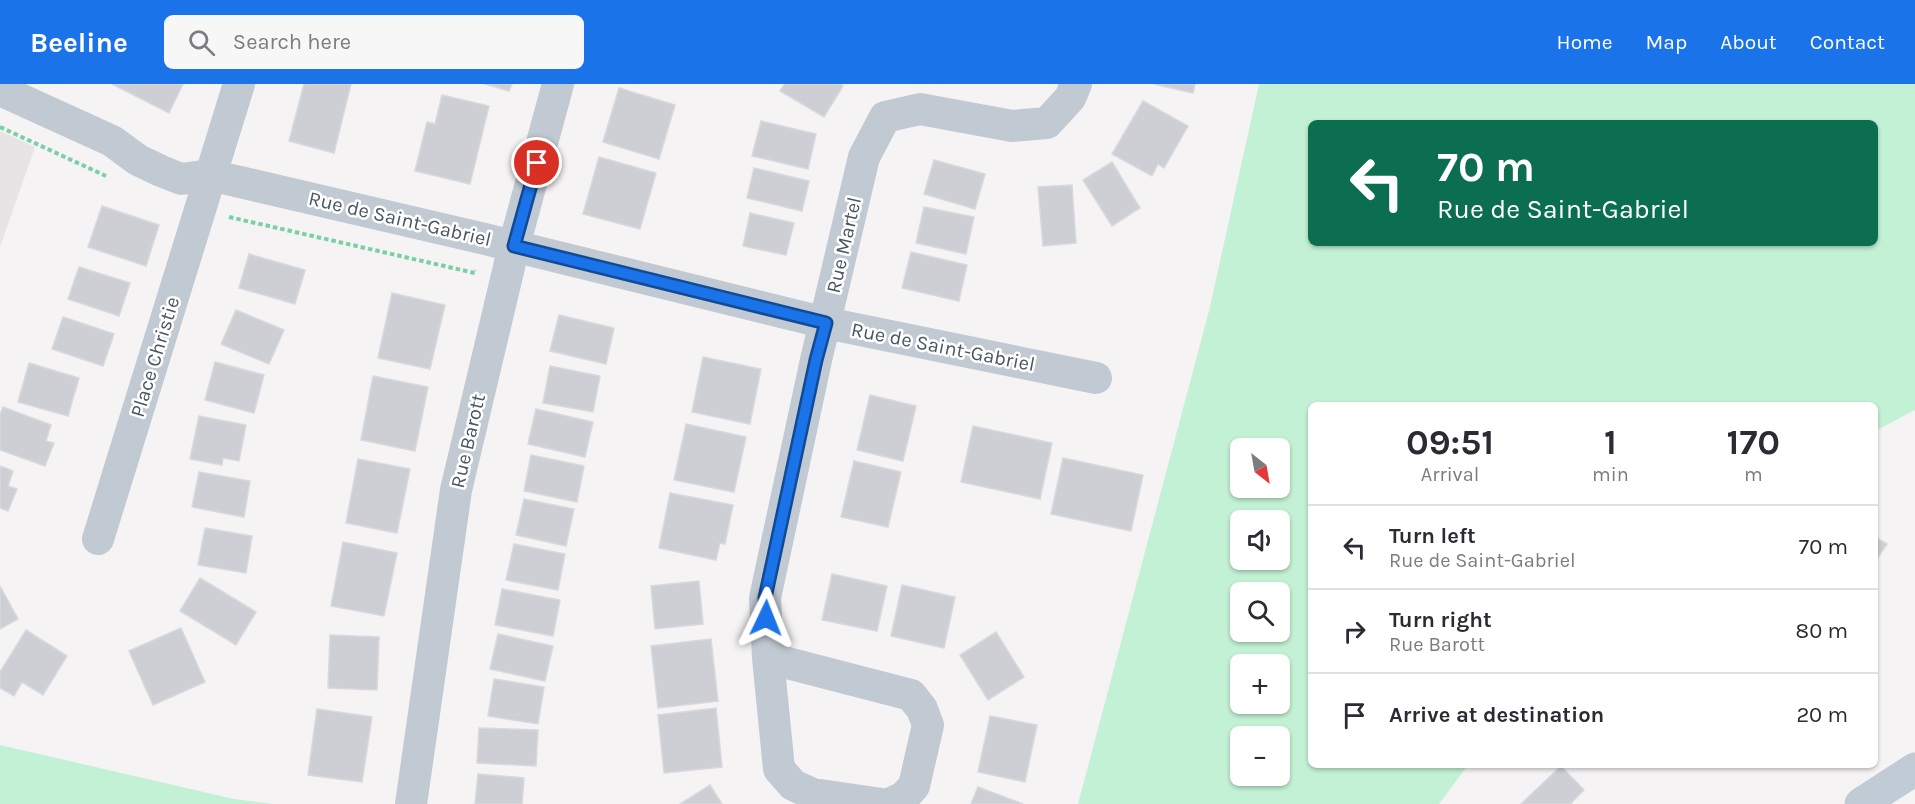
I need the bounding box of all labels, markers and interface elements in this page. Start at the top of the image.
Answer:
search box [164,15,584,69]
text: Beeline [30,26,128,59]
icon: search [185,26,218,59]
text: Search here [233,29,351,55]
text: Home [1557,30,1613,54]
text: Map [1646,30,1687,54]
text: About [1720,30,1777,54]
text: Contact [1810,30,1885,54]
pin [511,137,562,188]
text: 70 m [1437,142,1535,192]
icon: left [1338,144,1416,222]
icon: arrive [520,146,553,179]
street label: Rue de Saint-Gabriel [306,187,494,251]
text: Rue de Saint-Gabriel [1437,193,1689,225]
street label: Rue Martel [822,195,866,295]
street label: Place Christie [126,294,184,420]
street label: Rue de Saint-Gabriel [849,318,1037,376]
street label: Rue Barott [446,391,490,490]
text: 09:51 [1406,421,1494,463]
text: 1 [1604,421,1617,463]
text: 170 [1727,421,1780,463]
north arrow [1230,438,1290,498]
map controls [1230,438,1290,786]
text: Arrival [1421,463,1479,486]
text: min [1592,463,1629,486]
text: m [1744,463,1763,486]
button: sound [1230,510,1290,570]
text: Turn left [1389,523,1476,549]
icon: left [1338,531,1371,564]
text: 70 m [1799,534,1848,560]
text: Rue de Saint-Gabriel [1389,549,1576,572]
button: search [1230,582,1290,642]
position arrow [734,586,798,650]
text: Turn right [1389,607,1492,633]
icon: right [1338,615,1371,648]
text: 80 m [1796,618,1848,644]
text: Rue Barott [1389,633,1485,656]
button: + [1230,654,1290,714]
icon: arrive [1338,699,1371,732]
text: Arrive at destination [1389,702,1604,728]
text: 20 m [1796,702,1848,728]
button: − [1230,726,1290,786]

